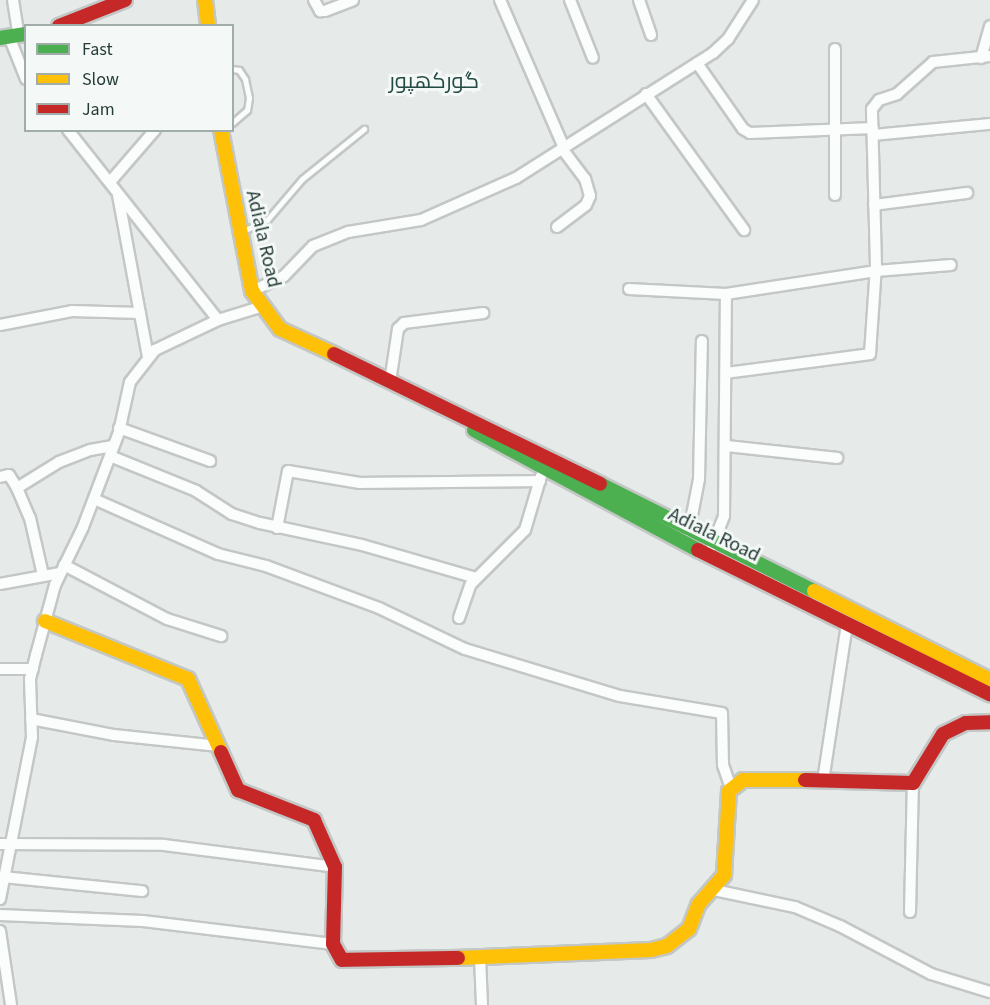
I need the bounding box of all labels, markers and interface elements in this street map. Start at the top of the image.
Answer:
legend [24,24,234,132]
text: Fast [82,37,113,62]
text: Slow [82,67,119,92]
district label: گورکھپور [389,69,479,95]
text: Jam [82,97,115,122]
street label: Adiala Road [240,188,286,290]
street label: Adiala Road [664,503,764,567]

